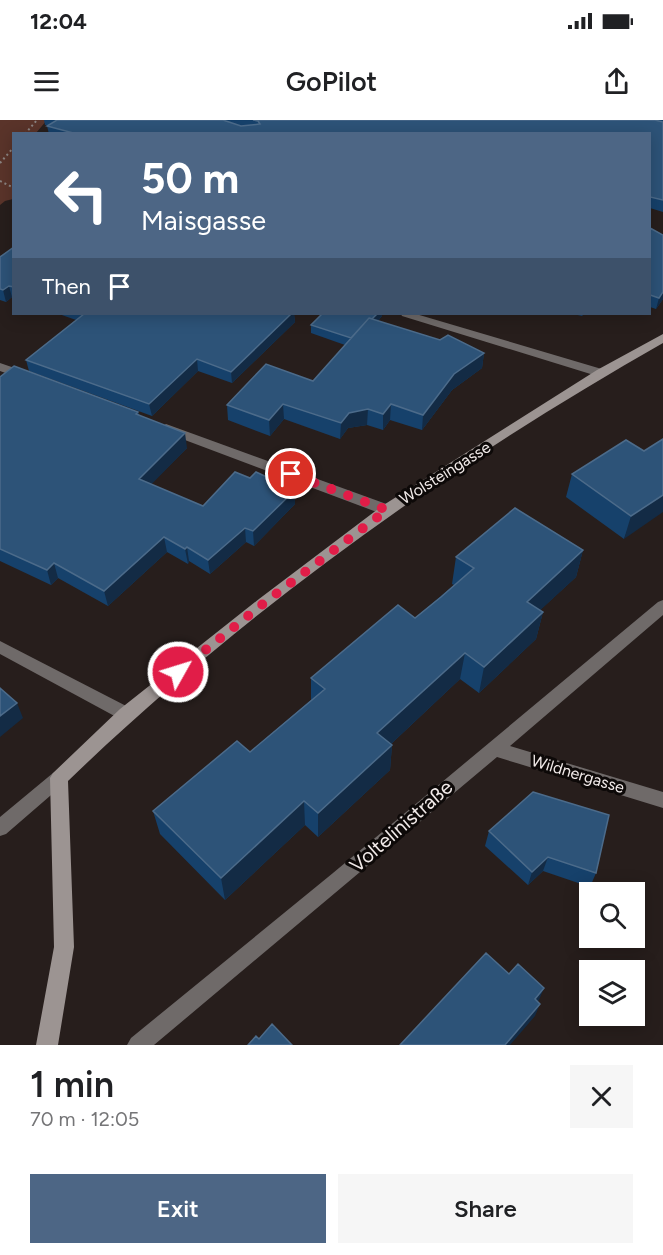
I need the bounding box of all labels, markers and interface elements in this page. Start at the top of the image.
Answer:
text: 12:04 [30,8,87,35]
icon: menu [30,65,63,98]
text: GoPilot [286,65,377,98]
icon: share [600,65,633,98]
text: 50 m [141,153,239,204]
icon: left [42,156,120,234]
text: Maisgasse [141,204,266,237]
icon: arrive [103,270,136,303]
text: Then [42,273,91,300]
street label: Wolsteingasse [396,437,494,508]
pin [265,448,316,499]
icon: arrive [274,457,307,490]
position arrow [146,640,210,704]
street label: Wildnergasse [529,751,627,797]
street label: Voltelinistraße [345,775,457,877]
map controls [579,882,645,1026]
button: search [579,882,645,948]
button: layers [579,960,645,1026]
text: 1 min [30,1063,114,1106]
button: close [570,1065,633,1128]
text: 70 m · 12:05 [30,1107,139,1131]
button: Exit [30,1174,326,1243]
button: Share [338,1174,633,1243]

